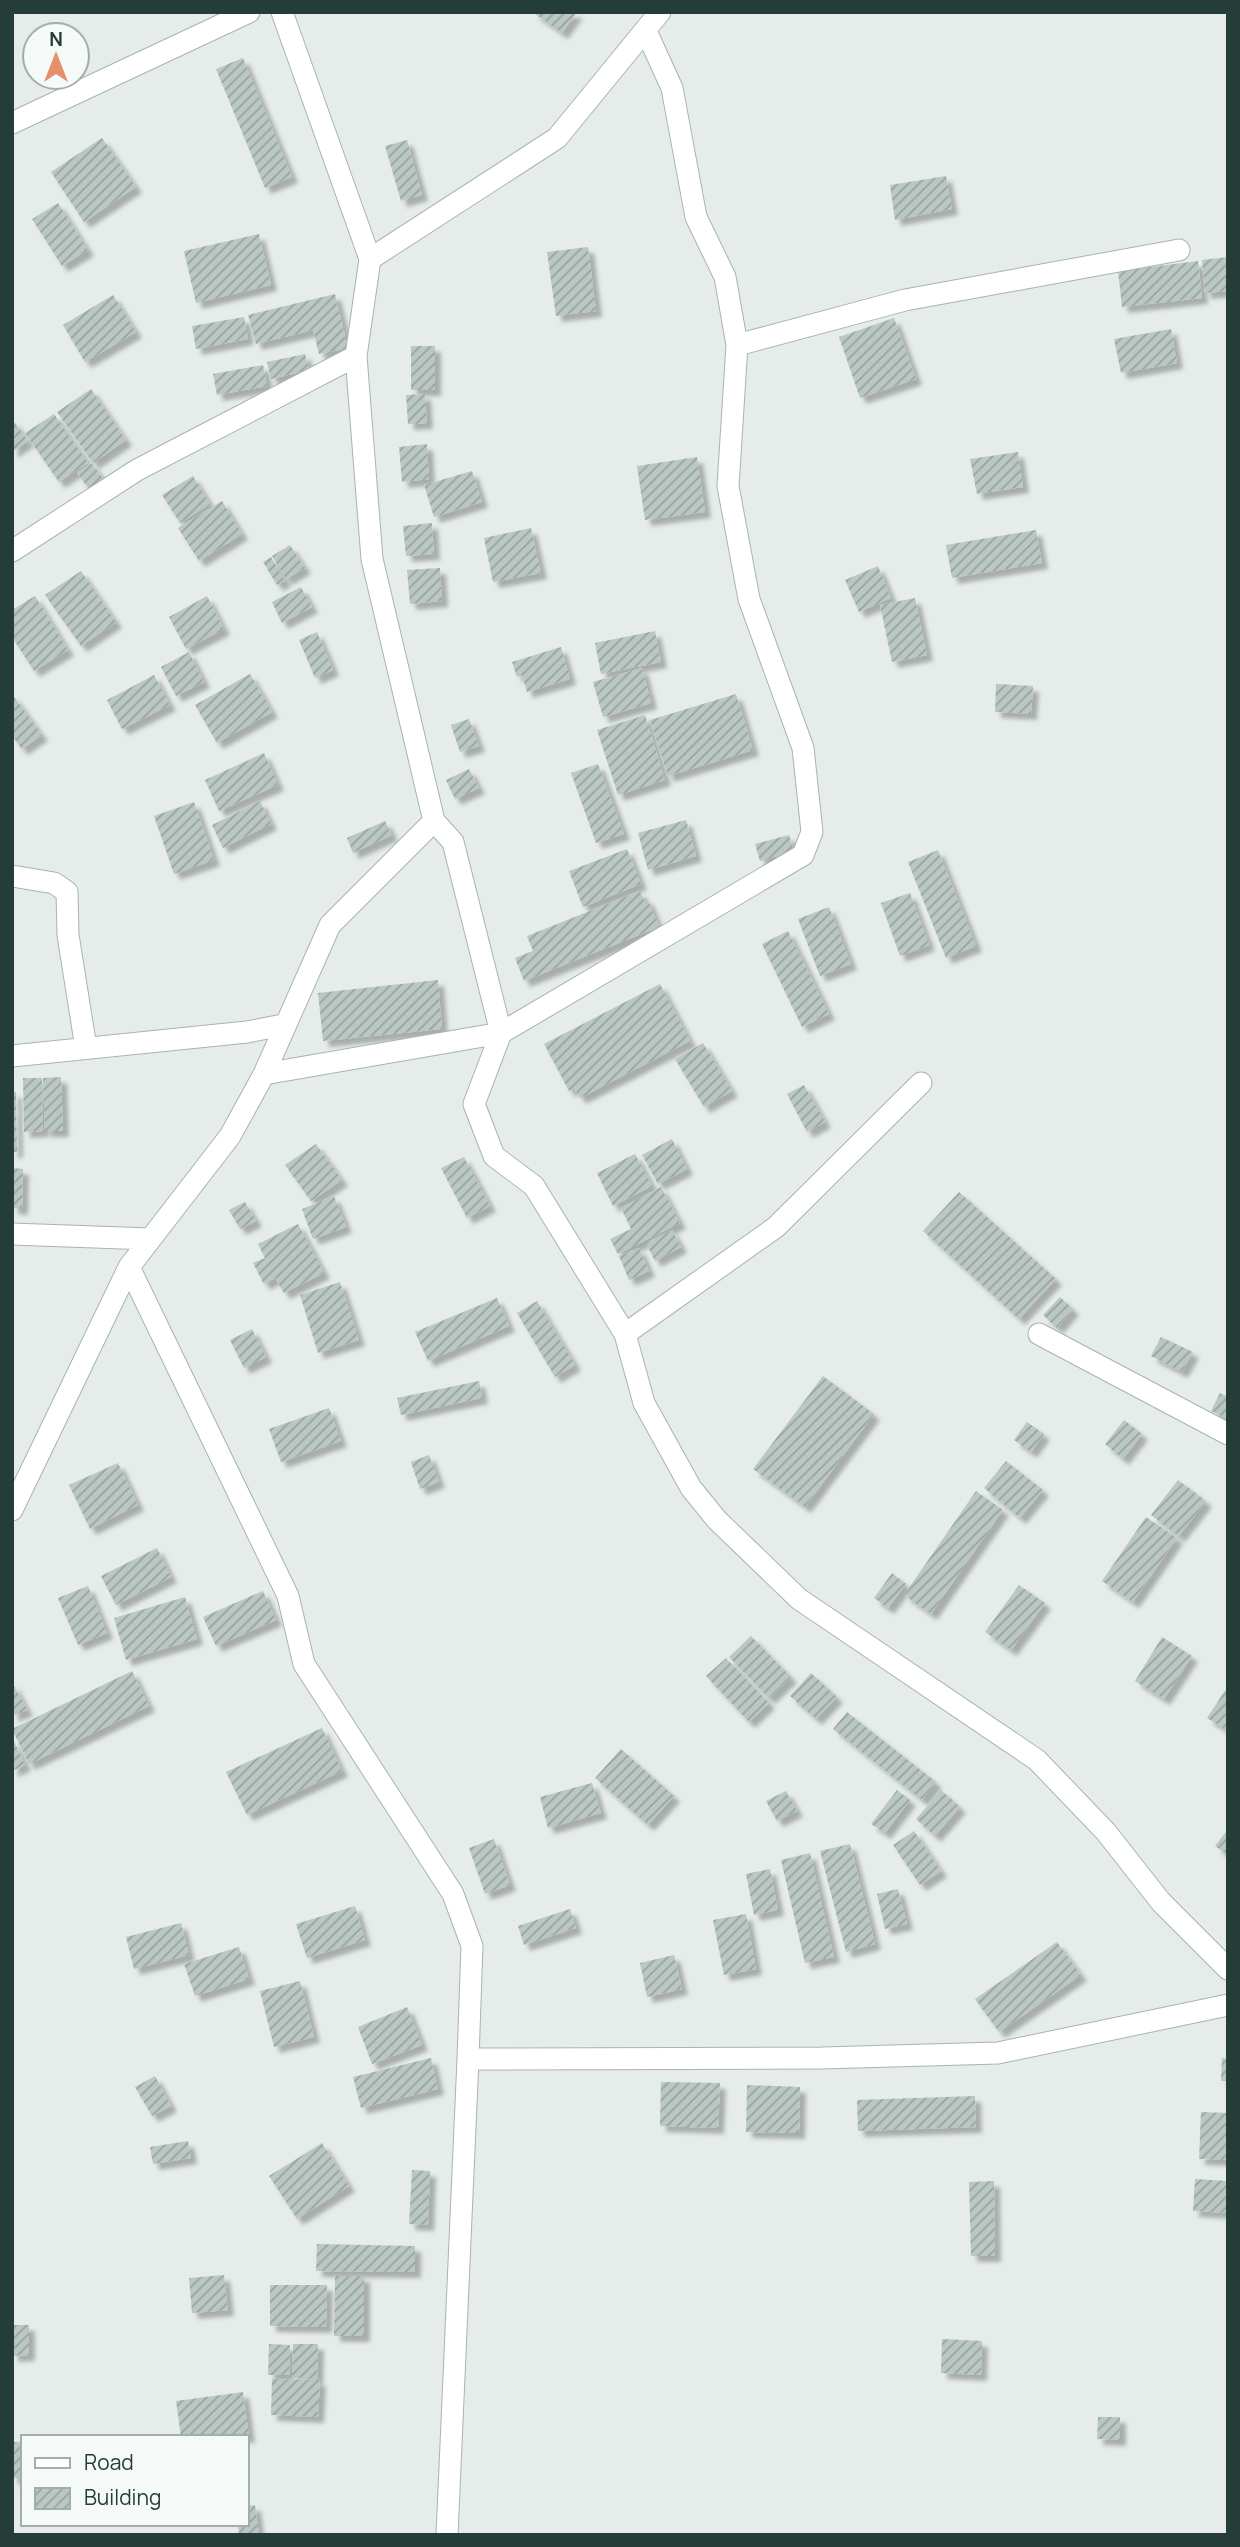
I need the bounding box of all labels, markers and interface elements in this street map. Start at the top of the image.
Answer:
north arrow [21,21,91,91]
text: N [49,26,63,52]
legend [21,2435,248,2526]
text: Road [84,2448,134,2476]
text: Building [84,2483,161,2511]

